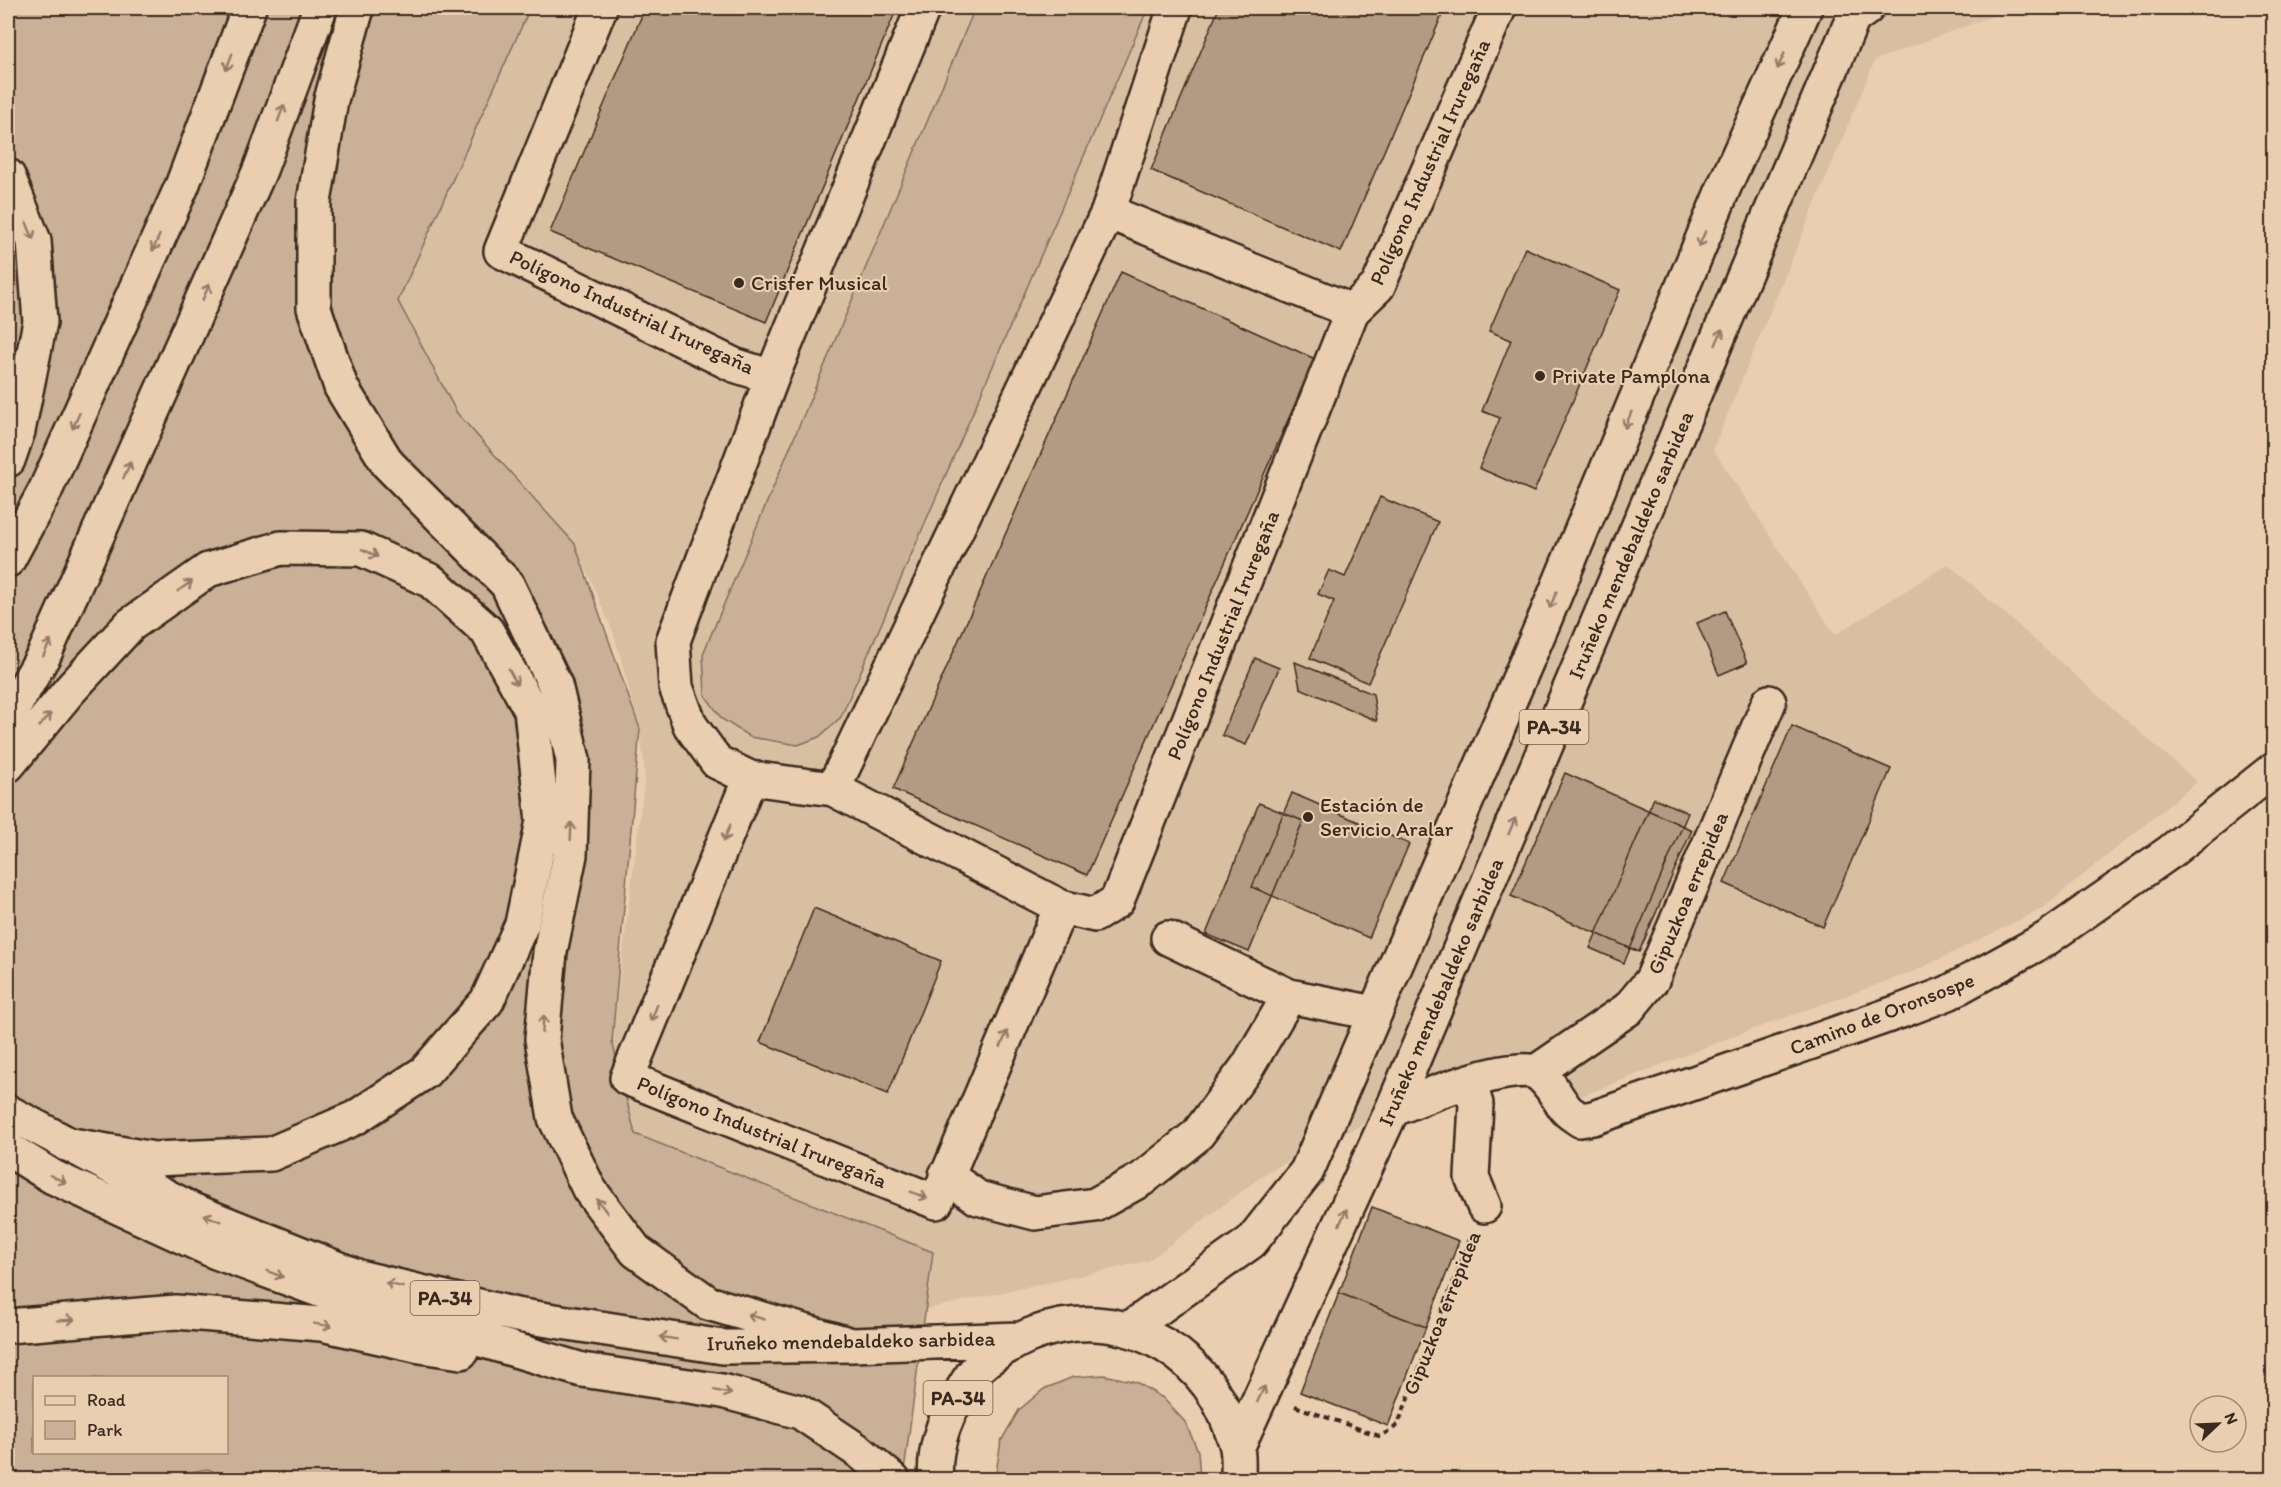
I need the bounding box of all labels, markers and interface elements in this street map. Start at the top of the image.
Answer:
street label: Polígono Industrial Iruregaña [1364,35,1495,289]
one-way arrow [1775,51,1786,70]
one-way arrow [222,52,233,71]
one-way arrow [277,104,288,122]
one-way arrow [25,221,36,239]
one-way arrow [1696,230,1708,248]
one-way arrow [150,234,162,252]
street label: Polígono Industrial Iruregaña [506,244,759,379]
place label: Crisfer Musical [751,270,887,295]
marker: Crisfer Musical [732,276,746,290]
one-way arrow [201,284,212,302]
one-way arrow [1714,328,1725,347]
place label: Private Pamplona [1552,363,1710,388]
marker: Private Pamplona [1533,369,1547,383]
street label: Iruñeko mendebaldeko sarbidea [1563,407,1699,683]
one-way arrow [1622,410,1633,428]
one-way arrow [70,412,82,430]
one-way arrow [121,462,133,480]
street label: Polígono Industrial Iruregaña [1161,506,1284,763]
one-way arrow [361,548,379,559]
one-way arrow [176,580,193,592]
one-way arrow [1547,590,1558,608]
one-way arrow [42,640,54,658]
one-way arrow [507,668,519,685]
road number: PA-34 [1520,710,1588,744]
one-way arrow [38,713,52,728]
place label: Estación de Servicio Aralar [1320,792,1454,841]
street label: Gipuzkoa errepidea [1642,808,1733,978]
marker: Estación de Servicio Aralar [1301,810,1315,824]
one-way arrow [1507,818,1518,836]
one-way arrow [565,822,576,842]
one-way arrow [721,823,732,841]
street label: Iruñeko mendebaldeko sarbidea [1373,854,1509,1130]
street label: Camino de Oronsospe [1786,967,1978,1060]
one-way arrow [648,1003,659,1022]
one-way arrow [538,1015,549,1034]
one-way arrow [999,1030,1010,1049]
street label: Polígono Industrial Iruregaña [634,1070,891,1193]
one-way arrow [48,1174,66,1185]
one-way arrow [909,1190,928,1201]
one-way arrow [596,1198,608,1214]
one-way arrow [1337,1209,1349,1227]
one-way arrow [203,1212,222,1223]
street label: Gipuzkoa errepidea [1397,1227,1486,1398]
one-way arrow [265,1269,284,1280]
one-way arrow [385,1279,404,1291]
road number: PA-34 [410,1281,480,1315]
one-way arrow [746,1311,765,1322]
one-way arrow [55,1315,75,1326]
one-way arrow [312,1320,332,1331]
street label: Iruñeko mendebaldeko sarbidea [706,1325,996,1356]
one-way arrow [659,1333,678,1344]
legend [33,1376,228,1454]
road number: PA-34 [924,1381,992,1415]
one-way arrow [1256,1386,1268,1404]
one-way arrow [713,1387,732,1398]
text: Road [87,1389,126,1411]
north arrow [2188,1394,2248,1454]
text: N [2220,1410,2242,1427]
text: Park [87,1419,122,1441]

